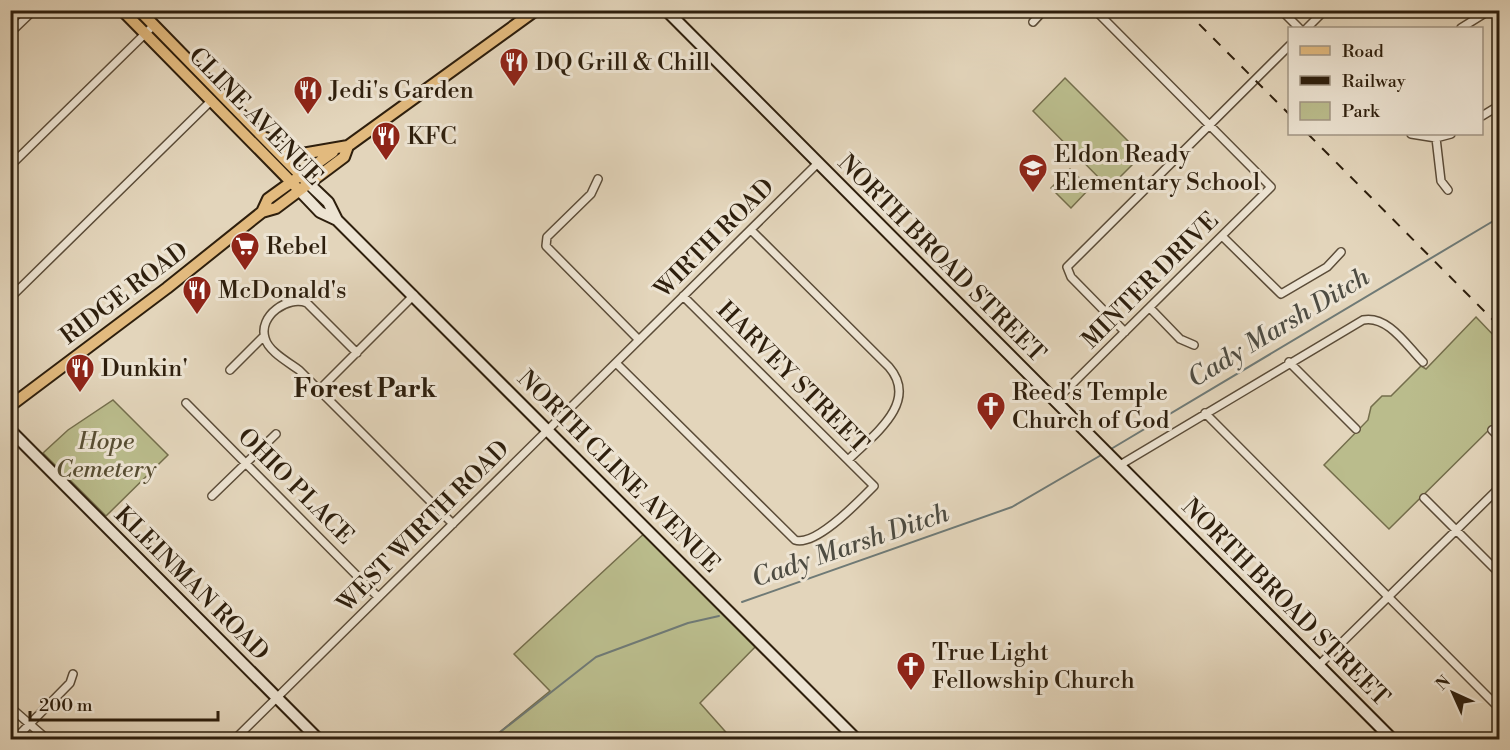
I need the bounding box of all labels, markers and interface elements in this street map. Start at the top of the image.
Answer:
legend [1288,27,1483,135]
text: Road [1342,40,1385,63]
street label: CLINE AVENUE [182,41,329,192]
restaurant icon: DQ Grill & Chill [498,46,530,88]
place label: DQ Grill & Chill [535,48,710,78]
text: Railway [1342,70,1406,93]
restaurant icon: Jedi's Garden [292,74,324,116]
place label: Jedi's Garden [328,76,474,106]
text: Park [1342,100,1381,123]
restaurant icon: KFC [370,120,402,162]
place label: KFC [407,122,457,152]
place label: Eldon Ready Elementary School [1054,140,1260,198]
street label: NORTH BROAD STREET [831,149,1051,369]
school or university icon: Eldon Ready Elementary School [1017,152,1049,194]
street label: WIRTH ROAD [648,172,781,306]
street label: MINTER DRIVE [1076,206,1225,355]
supermarket icon: Rebel [229,230,261,272]
place label: Rebel [266,232,327,262]
street label: RIDGE ROAD [55,236,195,352]
water label: Cady Marsh Ditch [1182,261,1376,395]
restaurant icon: McDonald's [181,274,213,316]
place label: McDonald's [218,276,347,306]
street label: HARVEY STREET [710,296,874,460]
restaurant icon: Dunkin' [64,352,96,394]
place label: Dunkin' [101,354,188,384]
street label: NORTH CLINE AVENUE [511,364,726,579]
district label: Forest Park [293,373,437,405]
place label: Reed's Temple Church of God [1012,378,1170,436]
church icon: Reed's Temple Church of God [975,390,1007,432]
street label: OHIO PLACE [231,422,360,551]
park label: Hope Cemetery [56,427,157,485]
street label: WEST WIRTH ROAD [331,434,516,620]
street label: NORTH BROAD STREET [1175,493,1395,713]
water label: Cady Marsh Ditch [748,497,954,595]
street label: KLEINMAN ROAD [108,500,275,667]
place label: True Light Fellowship Church [932,638,1135,696]
church icon: True Light Fellowship Church [895,650,927,692]
north arrow [1423,663,1483,723]
text: N [1432,671,1455,695]
scale bar [30,684,218,722]
text: 200 m [39,694,93,717]

